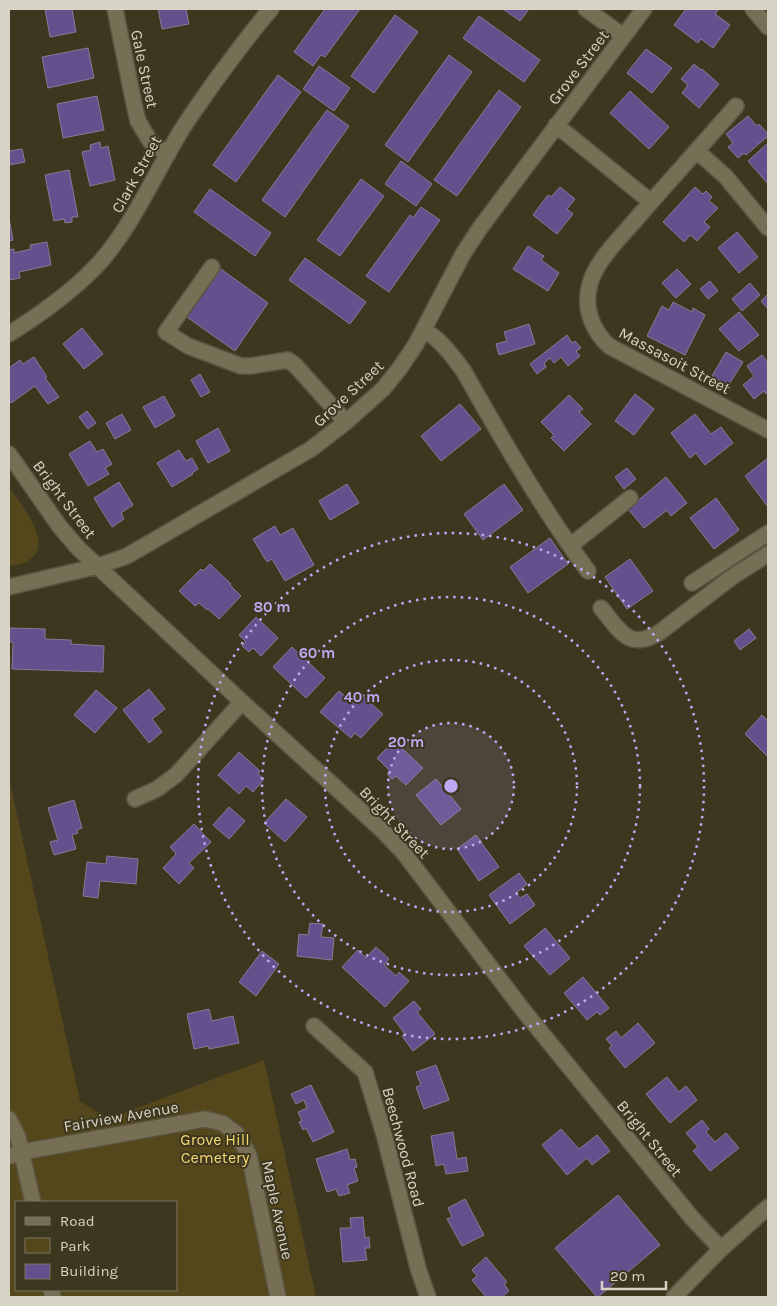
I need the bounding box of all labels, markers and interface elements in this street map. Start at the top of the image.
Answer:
street label: Grove Street [544,26,613,108]
street label: Gale Street [127,28,162,110]
street label: Clark Street [107,132,166,216]
street label: Massasoit Street [616,323,734,398]
street label: Grove Street [309,356,387,431]
street label: Bright Street [29,456,100,542]
text: 80 m [253,598,291,616]
text: 60 m [299,644,335,662]
text: 40 m [344,688,380,706]
text: 20 m [388,733,424,751]
centre of rings [442,777,460,795]
street label: Bright Street [356,782,434,862]
street label: Beechwood Road [378,1085,429,1209]
street label: Bright Street [613,1096,686,1180]
street label: Fairview Avenue [62,1097,180,1136]
park label: Grove Hill Cemetery [180,1130,250,1167]
street label: Maple Avenue [258,1159,297,1261]
legend [15,1201,178,1291]
text: Road [60,1212,95,1230]
text: Park [60,1237,90,1255]
scale bar [602,1258,666,1290]
text: Building [60,1262,118,1280]
text: 20 m [610,1267,645,1285]

